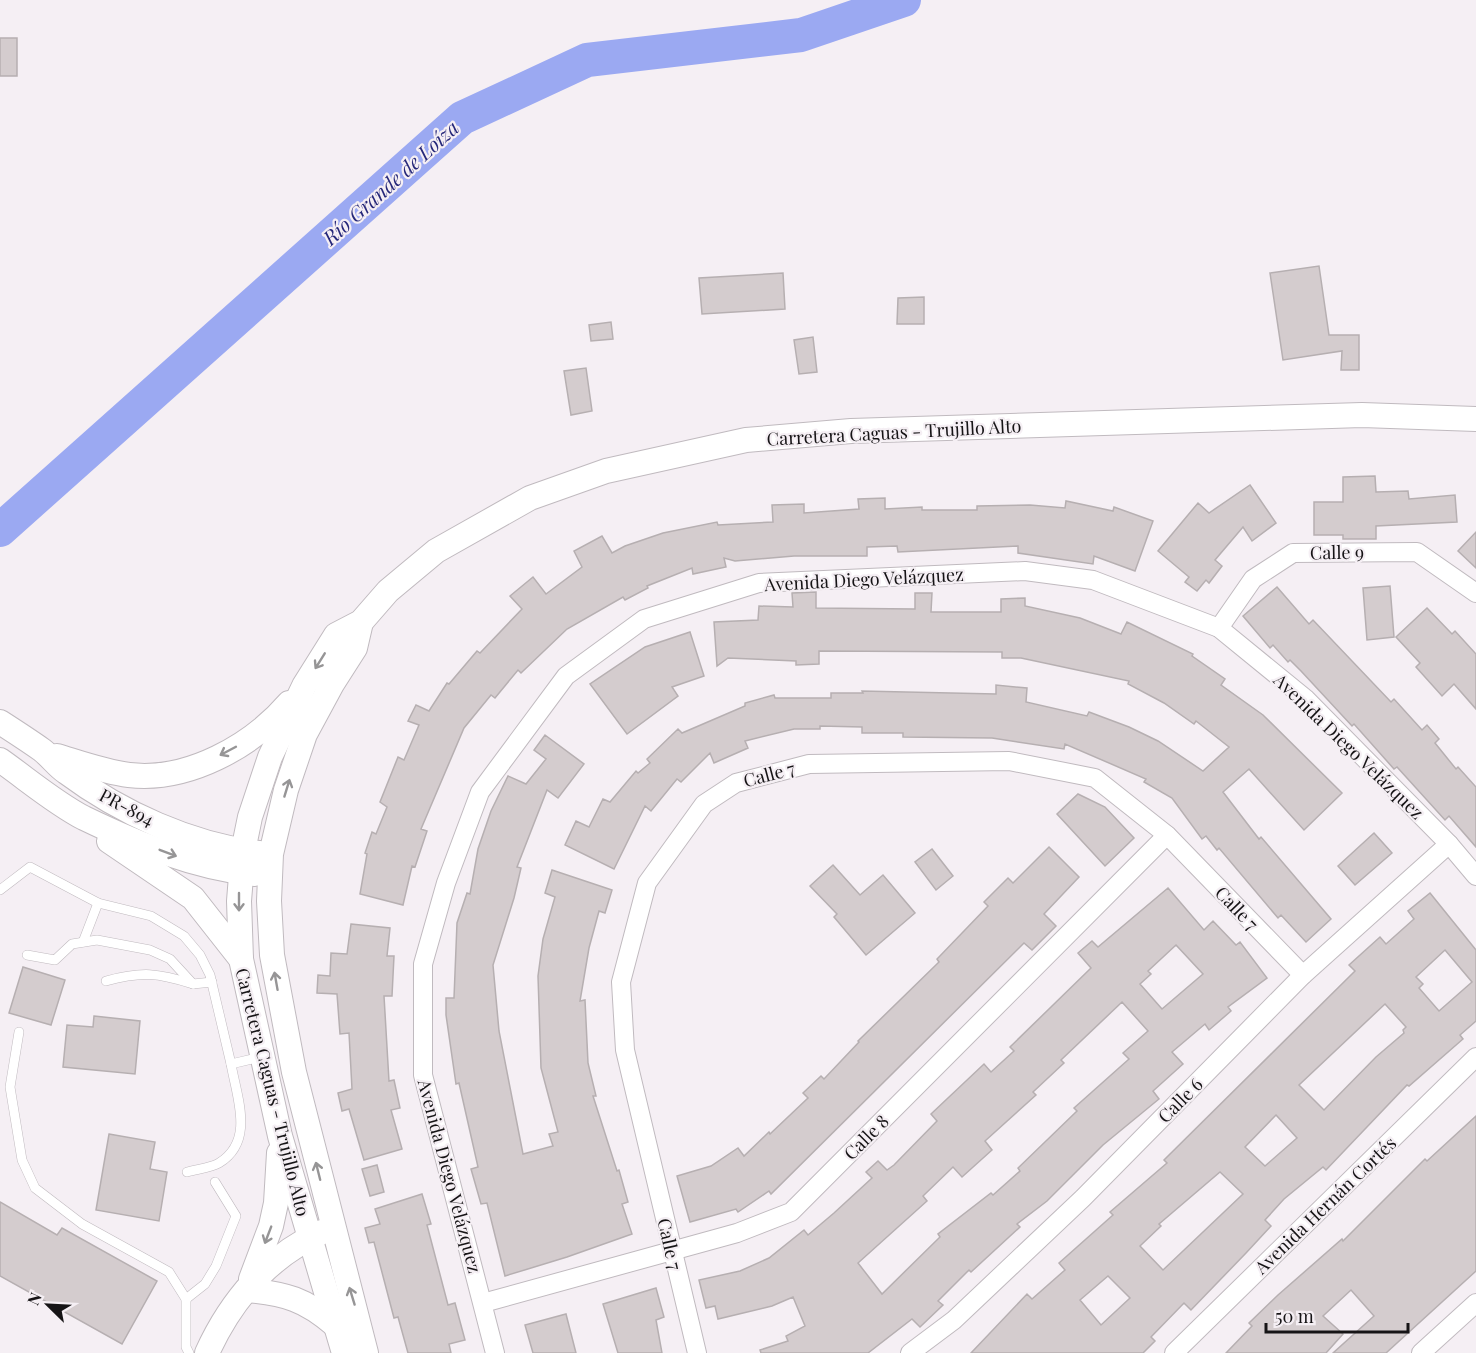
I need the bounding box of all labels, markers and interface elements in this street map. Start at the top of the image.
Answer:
water label: Río Grande de Loíza [315,114,464,251]
street label: Carretera Caguas - Trujillo Alto [766,413,1022,451]
street label: Calle 9 [1310,540,1364,564]
street label: Avenida Diego Velázquez [763,562,964,596]
one-way arrow [314,652,327,669]
street label: Avenida Diego Velázquez [1268,667,1429,824]
one-way arrow [220,746,238,757]
street label: Calle 7 [741,755,798,792]
one-way arrow [282,779,293,798]
street label: PR-894 [95,783,159,831]
one-way arrow [158,849,176,860]
street label: Calle 7 [1210,881,1264,936]
one-way arrow [233,891,245,911]
street label: Carretera Caguas - Trujillo Alto [231,965,316,1219]
one-way arrow [270,971,281,991]
street label: Calle 6 [1152,1072,1208,1128]
street label: Avenida Diego Velázquez [412,1076,487,1275]
street label: Calle 8 [838,1109,894,1165]
street label: Avenida Hernán Cortés [1248,1131,1401,1280]
one-way arrow [311,1162,323,1181]
street label: Calle 7 [652,1216,688,1273]
one-way arrow [261,1225,272,1244]
north arrow [18,1275,78,1335]
one-way arrow [346,1287,357,1306]
text: N [22,1289,46,1308]
scale bar [1266,1296,1408,1334]
text: 50 m [1275,1304,1314,1328]

